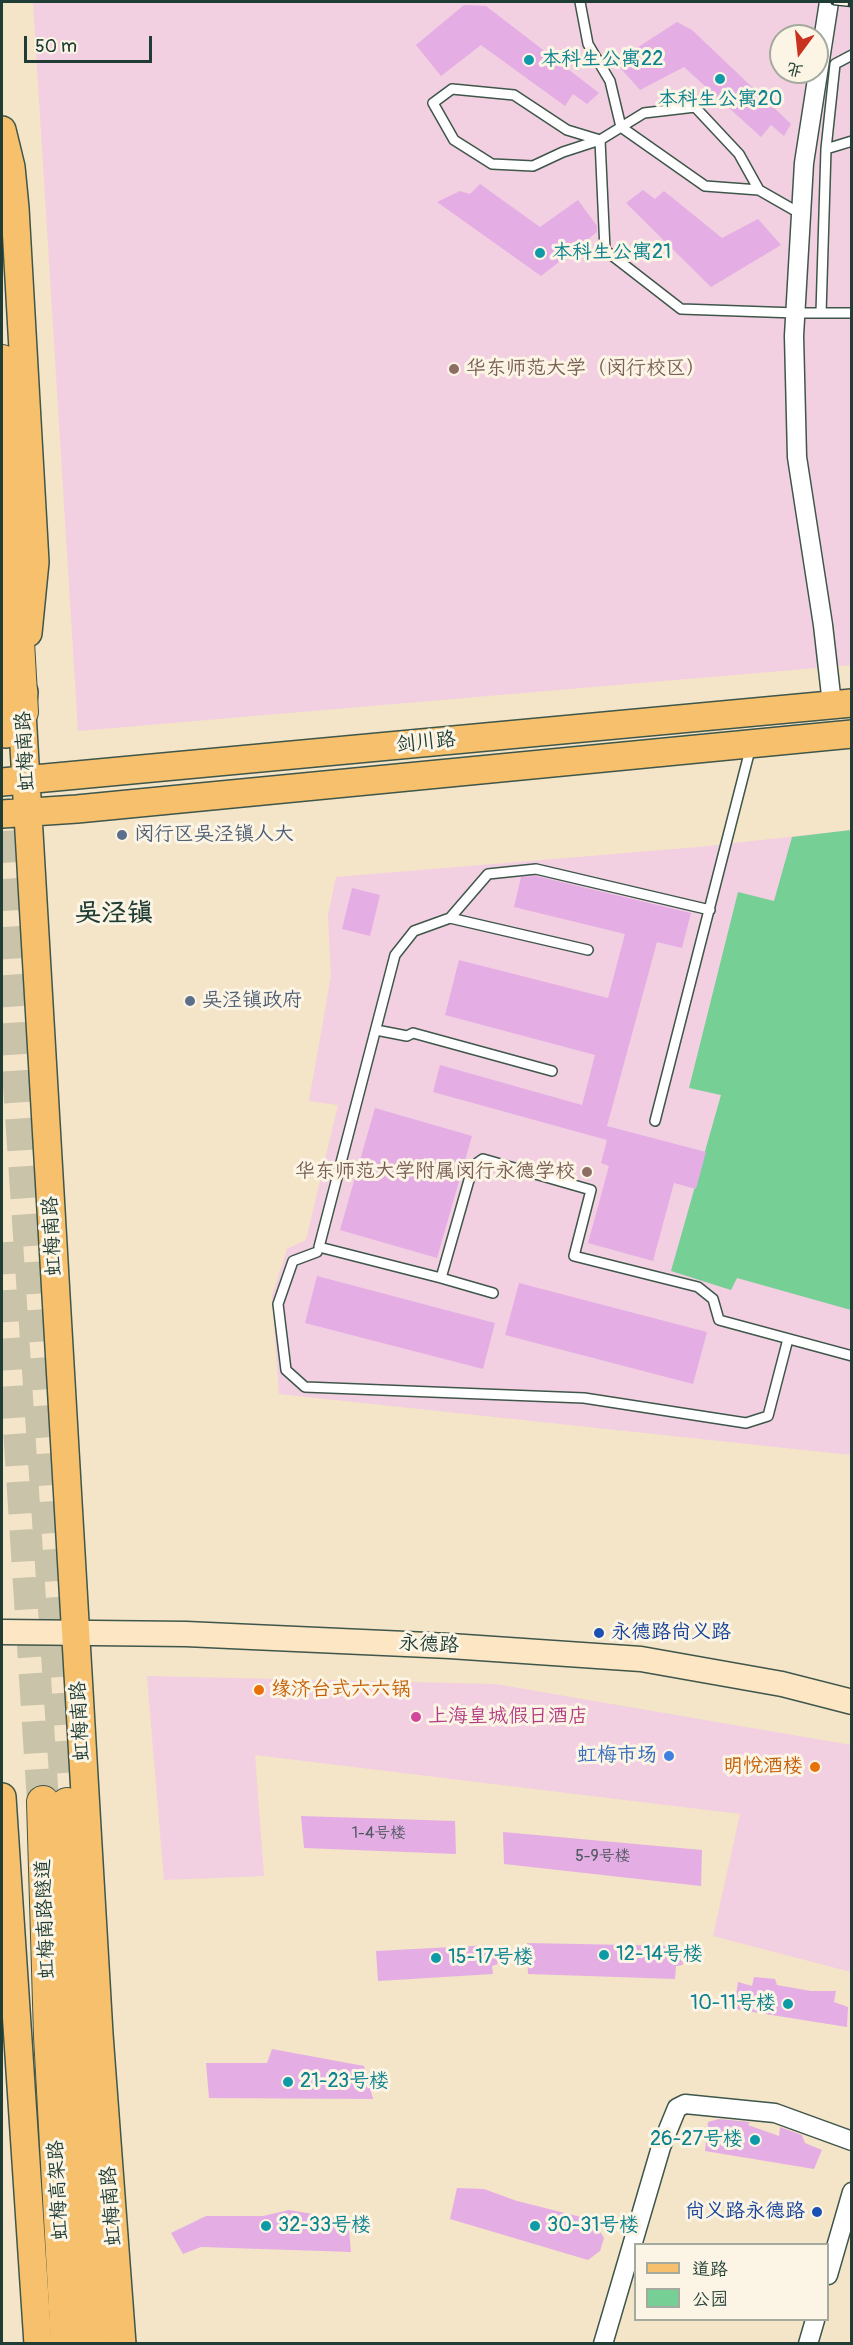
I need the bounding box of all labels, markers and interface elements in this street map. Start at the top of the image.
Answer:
scale bar [27,24,154,62]
north arrow [769,24,829,84]
text: 50 m [35,35,77,58]
place label: 本科生公寓22 [541,48,663,72]
marker: 本科生公寓22 [522,53,536,67]
text: 北 [785,58,805,81]
marker: 本科生公寓20 [713,72,727,86]
place label: 本科生公寓20 [658,88,782,112]
place label: 本科生公寓21 [552,241,671,265]
marker: 本科生公寓21 [533,246,547,260]
place label: 华东师范大学（闵行校区） [466,357,706,381]
marker: 华东师范大学（闵行校区） [447,362,461,376]
street label: 虹梅南路 [12,710,40,792]
street label: 剑川路 [395,728,457,758]
place label: 闵行区吴泾镇人大 [134,823,294,847]
marker: 闵行区吴泾镇人大 [115,828,129,842]
district label: 吴泾镇 [75,898,153,930]
place label: 吴泾镇政府 [202,989,302,1013]
marker: 吴泾镇政府 [183,994,197,1008]
place label: 华东师范大学附属闵行永德学校 [295,1160,575,1184]
marker: 华东师范大学附属闵行永德学校 [580,1165,594,1179]
street label: 虹梅南路 [39,1195,67,1277]
place label: 永德路尚义路 [611,1621,731,1645]
marker: 永德路尚义路 [592,1626,606,1640]
street label: 永德路 [398,1631,460,1659]
place label: 缘济台式六六锅 [271,1678,411,1702]
street label: 虹梅南路 [67,1680,95,1762]
marker: 缘济台式六六锅 [252,1683,266,1697]
place label: 上海皇城假日酒店 [428,1705,588,1729]
marker: 上海皇城假日酒店 [409,1710,423,1724]
place label: 虹梅市场 [577,1744,657,1768]
marker: 虹梅市场 [662,1749,676,1763]
place label: 明悦酒楼 [723,1755,803,1779]
marker: 明悦酒楼 [808,1760,822,1774]
house number: 1-4号楼 [352,1824,406,1844]
house number: 5-9号楼 [575,1847,631,1867]
street label: 虹梅南路隧道 [32,1859,60,1979]
place label: 12-14号楼 [616,1943,703,1967]
place label: 15-17号楼 [448,1946,534,1970]
marker: 12-14号楼 [597,1948,611,1962]
marker: 15-17号楼 [429,1951,443,1965]
place label: 10-11号楼 [690,1992,776,2016]
marker: 10-11号楼 [781,1997,795,2011]
place label: 21-23号楼 [300,2070,389,2094]
marker: 21-23号楼 [281,2075,295,2089]
place label: 26-27号楼 [650,2128,743,2152]
marker: 26-27号楼 [748,2133,762,2147]
street label: 虹梅高架路 [44,2139,74,2241]
street label: 虹梅南路 [97,2165,127,2247]
place label: 尚义路永德路 [685,2200,805,2224]
marker: 尚义路永德路 [810,2205,824,2219]
place label: 32-33号楼 [278,2214,371,2238]
place label: 30-31号楼 [547,2214,639,2238]
marker: 32-33号楼 [259,2219,273,2233]
marker: 30-31号楼 [528,2219,542,2233]
legend [634,2243,829,2321]
text: 道路 [692,2258,728,2281]
text: 公园 [692,2288,728,2311]

